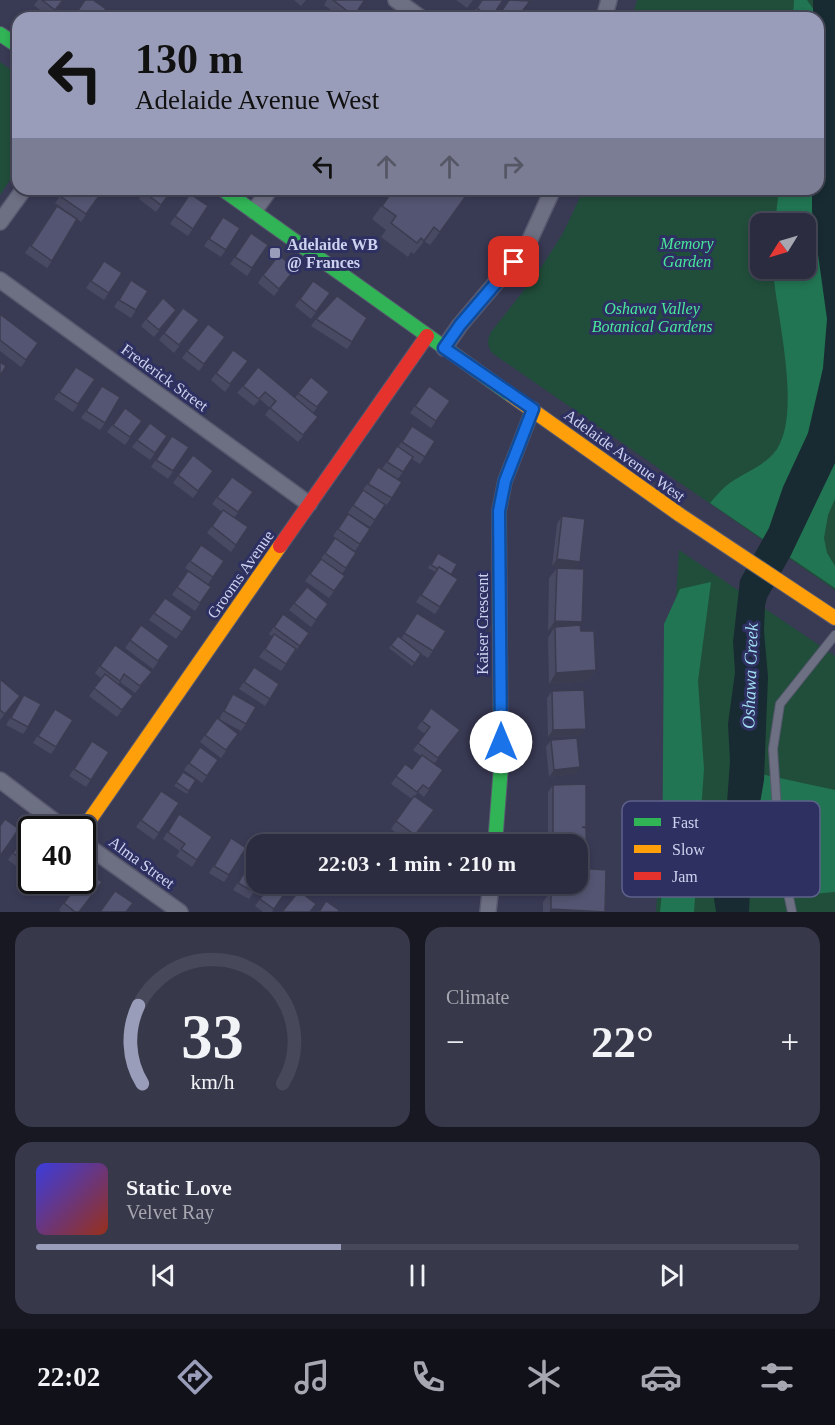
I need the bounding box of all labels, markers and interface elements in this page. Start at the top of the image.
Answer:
icon: left [36,36,114,114]
text: 130 m [135,36,244,82]
text: Adelaide Avenue West [135,85,379,115]
icon: left [307,150,340,183]
icon: ahead [370,150,403,183]
icon: ahead [433,150,466,183]
icon: right [496,150,529,183]
north arrow [750,213,816,279]
map controls [750,213,816,279]
park label: Memory Garden [659,235,715,270]
place label: Adelaide WB @ Frances [287,236,378,272]
pin [488,236,539,287]
icon: arrive [497,245,530,278]
marker: Adelaide WB @ Frances [268,246,282,260]
park label: Oshawa Valley Botanical Gardens [592,300,712,335]
street label: Frederick Street [118,340,212,415]
street label: Adelaide Avenue West [561,406,689,505]
street label: Grooms Avenue [204,527,277,621]
street label: Kaiser Crescent [474,573,491,675]
water label: Oshawa Creek [738,622,762,729]
position arrow [469,710,533,774]
legend [622,801,820,897]
text: Fast [672,814,699,831]
speed limit sign: 40 [18,816,96,894]
street label: Alma Street [106,833,178,892]
text: Slow [672,841,705,858]
text: 22:03 · 1 min · 210 m [318,851,516,876]
text: Jam [672,868,698,885]
text: Climate [446,986,509,1008]
text: 33 [181,1002,244,1071]
text: 22° [591,1017,654,1067]
text: − [446,1024,465,1060]
text: + [780,1024,799,1060]
text: km/h [190,1070,235,1094]
text: Static Love [126,1175,232,1200]
text: Velvet Ray [126,1201,214,1223]
icon: previous [147,1259,180,1292]
icon: pause [401,1259,434,1292]
icon: next [655,1259,688,1292]
icon: directions [174,1356,216,1398]
icon: music [291,1356,333,1398]
icon: phone [407,1356,449,1398]
icon: climate [523,1356,565,1398]
icon: car [640,1356,682,1398]
icon: filters [756,1356,798,1398]
text: 22:02 [37,1362,100,1392]

